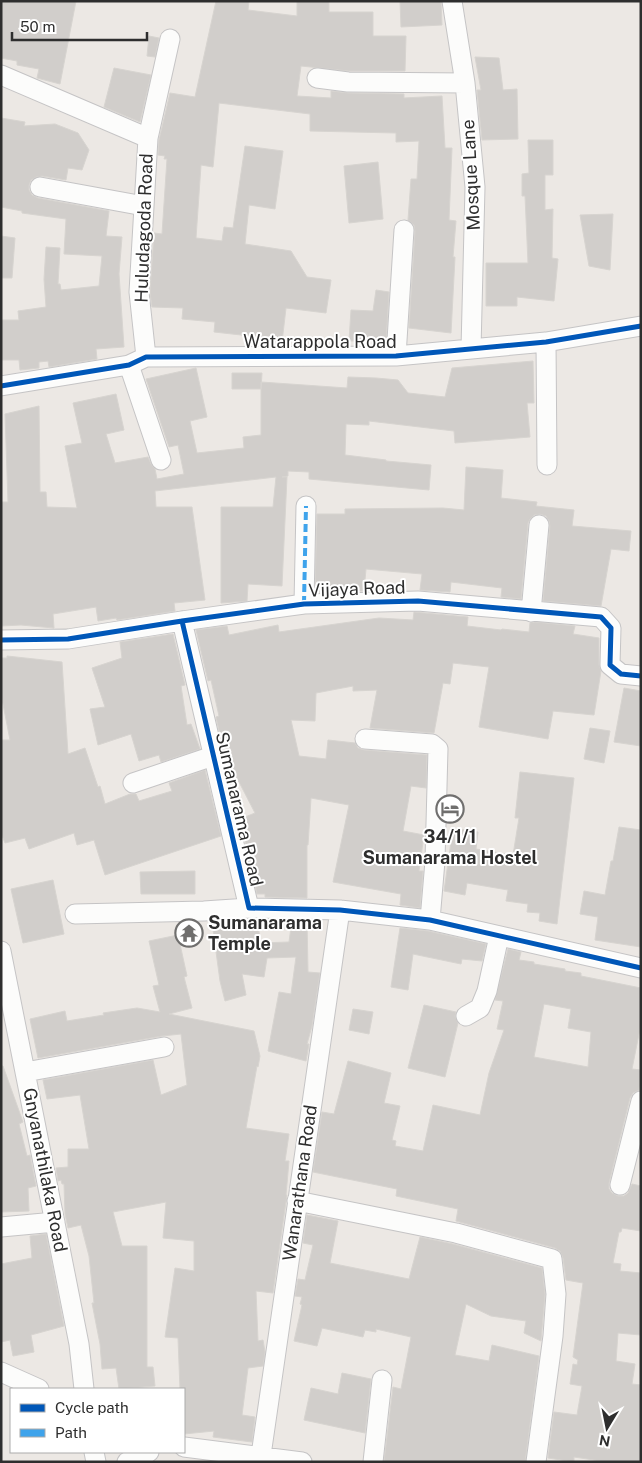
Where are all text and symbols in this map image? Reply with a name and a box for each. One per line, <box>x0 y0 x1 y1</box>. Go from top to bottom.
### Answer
scale bar <box>12 10 148 42</box>
text: 50 m <box>20 18 55 35</box>
street label: Mosque Lane <box>457 119 484 231</box>
street label: Huludagoda Road <box>130 153 157 303</box>
street label: Watarappola Road <box>243 331 397 352</box>
street label: Vijaya Road <box>308 576 406 601</box>
street label: Sumanarama Road <box>212 730 267 888</box>
hotel icon: 34/1/1 Sumanarama Hostel <box>435 794 465 824</box>
place label: 34/1/1 Sumanarama Hostel <box>363 826 538 868</box>
place label: Sumanarama Temple <box>208 912 322 954</box>
temple icon: Sumanarama Temple <box>174 918 204 948</box>
street label: Gnyanathilaka Road <box>19 1086 72 1254</box>
street label: Wanarathana Road <box>278 1103 321 1262</box>
legend <box>10 1388 185 1453</box>
text: Cycle path <box>55 1399 129 1416</box>
north arrow <box>582 1403 632 1453</box>
text: Path <box>55 1424 87 1441</box>
text: N <box>598 1432 612 1450</box>

